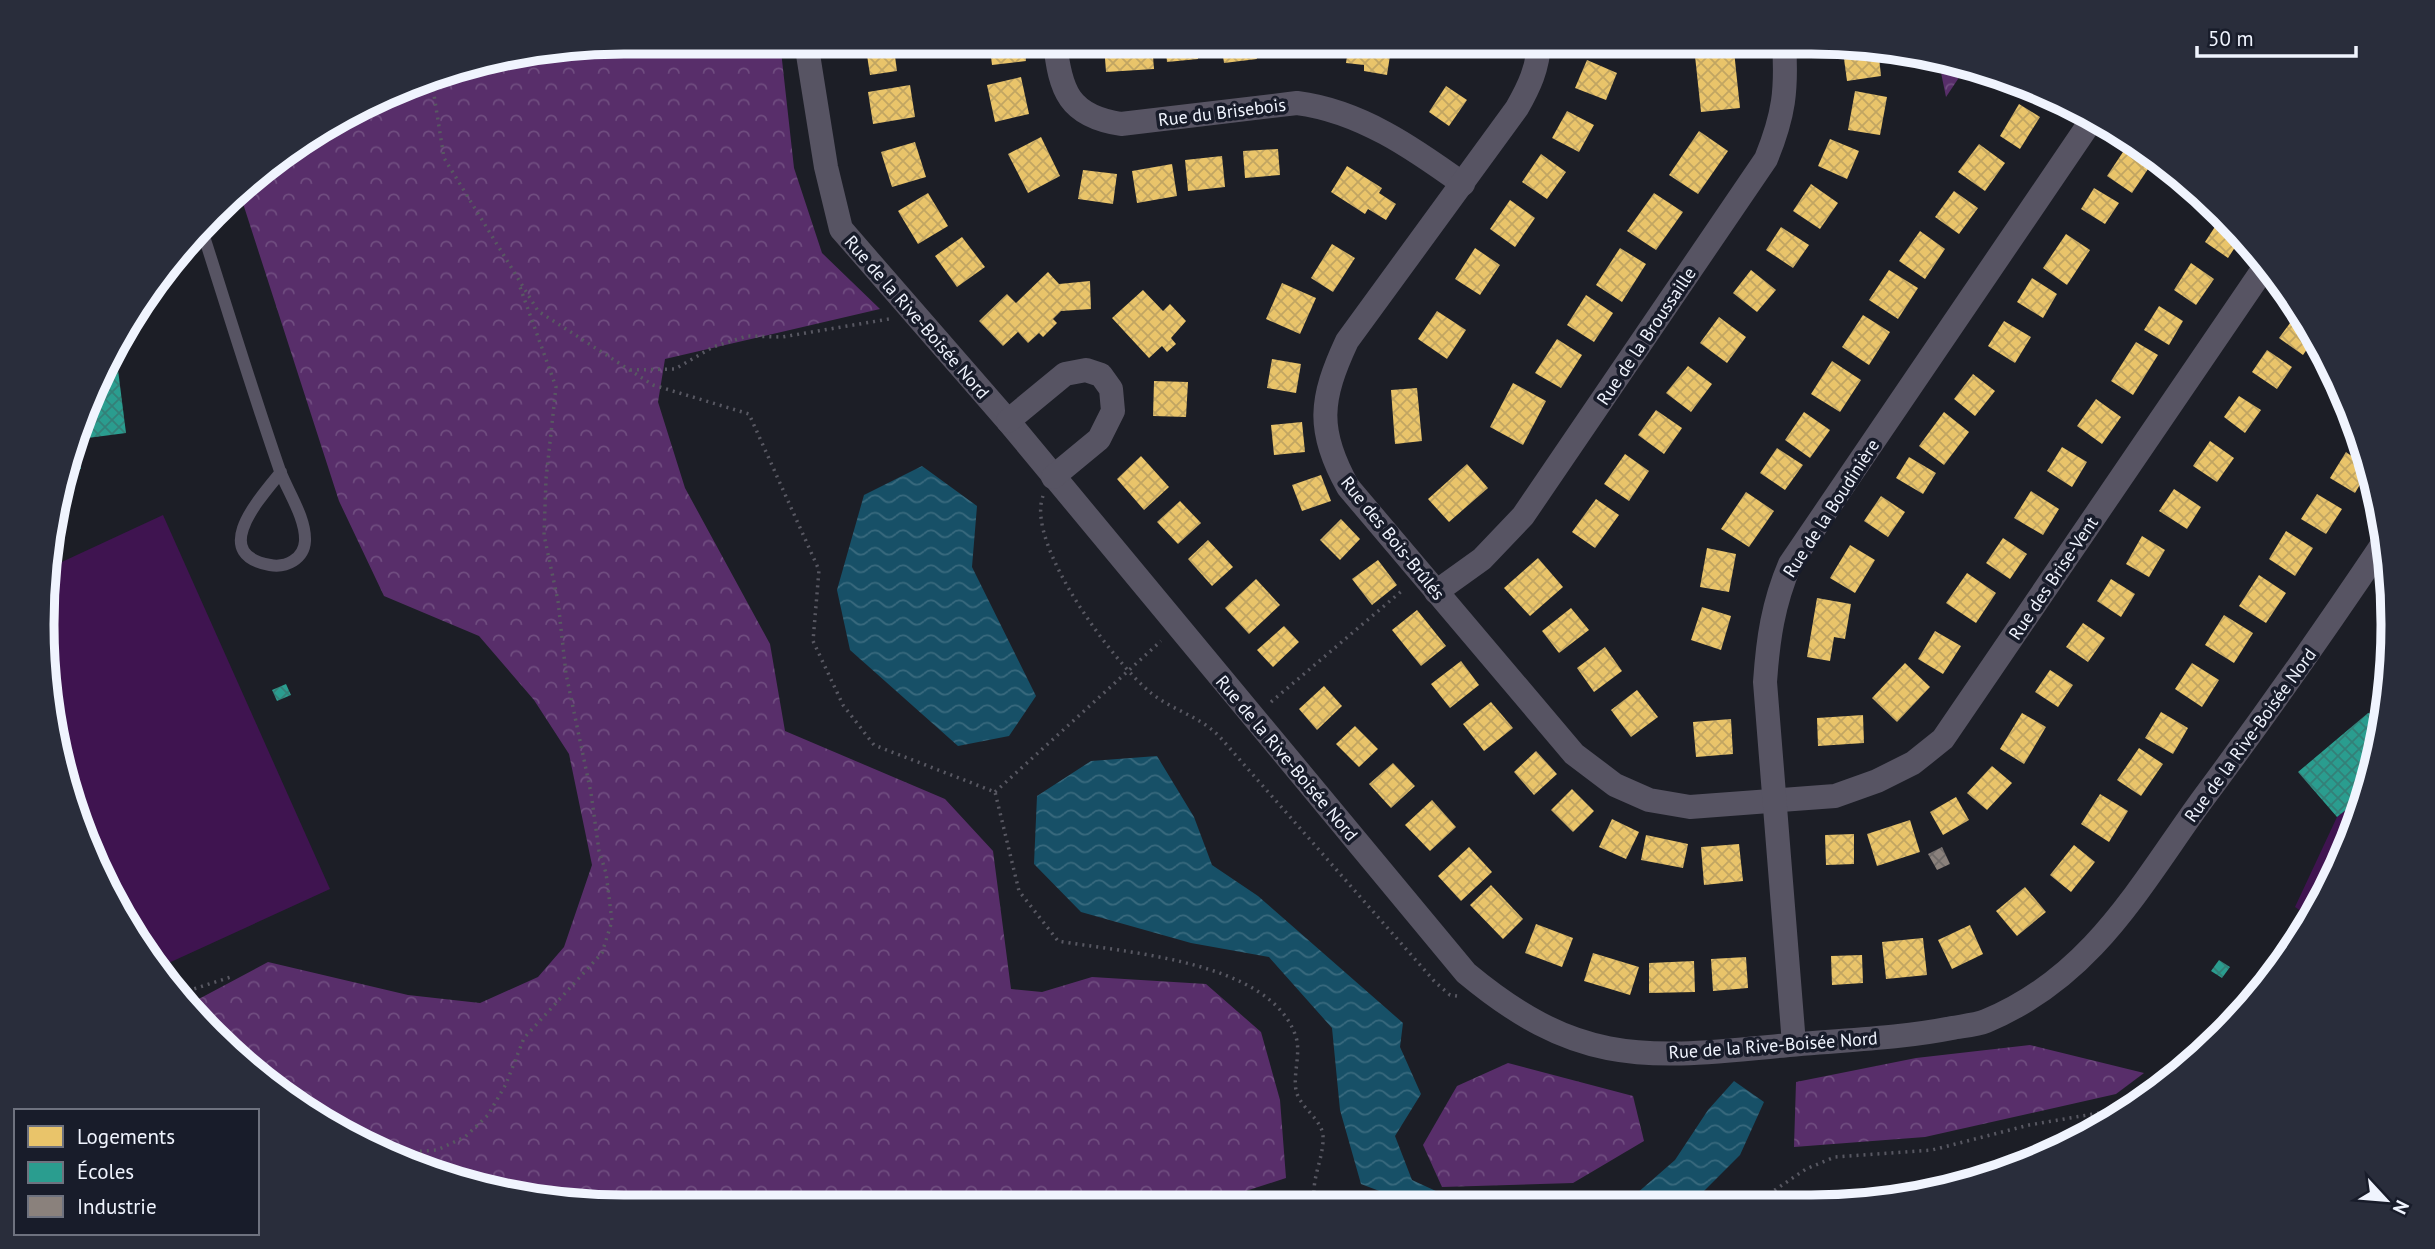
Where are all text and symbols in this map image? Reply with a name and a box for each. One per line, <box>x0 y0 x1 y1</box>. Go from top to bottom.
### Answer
scale bar <box>2197 14 2356 58</box>
text: 50 m <box>2208 25 2254 52</box>
street label: Rue du Brisebois <box>1157 93 1287 131</box>
street label: Rue de la Rive-Boisée Nord <box>840 230 994 404</box>
street label: Rue de la Broussaille <box>1591 263 1701 409</box>
street label: Rue de la Boudinière <box>1778 435 1884 581</box>
street label: Rue des Bois-Brûlés <box>1336 471 1450 605</box>
street label: Rue des Brise-Vent <box>2003 512 2103 644</box>
street label: Rue de la Rive-Boisée Nord <box>2179 644 2321 826</box>
street label: Rue de la Rive-Boisée Nord <box>1211 670 1363 846</box>
street label: Rue de la Rive-Boisée Nord <box>1668 1026 1878 1064</box>
legend <box>14 1109 259 1235</box>
text: Logements <box>77 1123 175 1150</box>
text: Écoles <box>77 1158 134 1185</box>
north arrow <box>2351 1165 2421 1235</box>
text: Industrie <box>77 1193 157 1220</box>
text: N <box>2388 1197 2415 1218</box>

